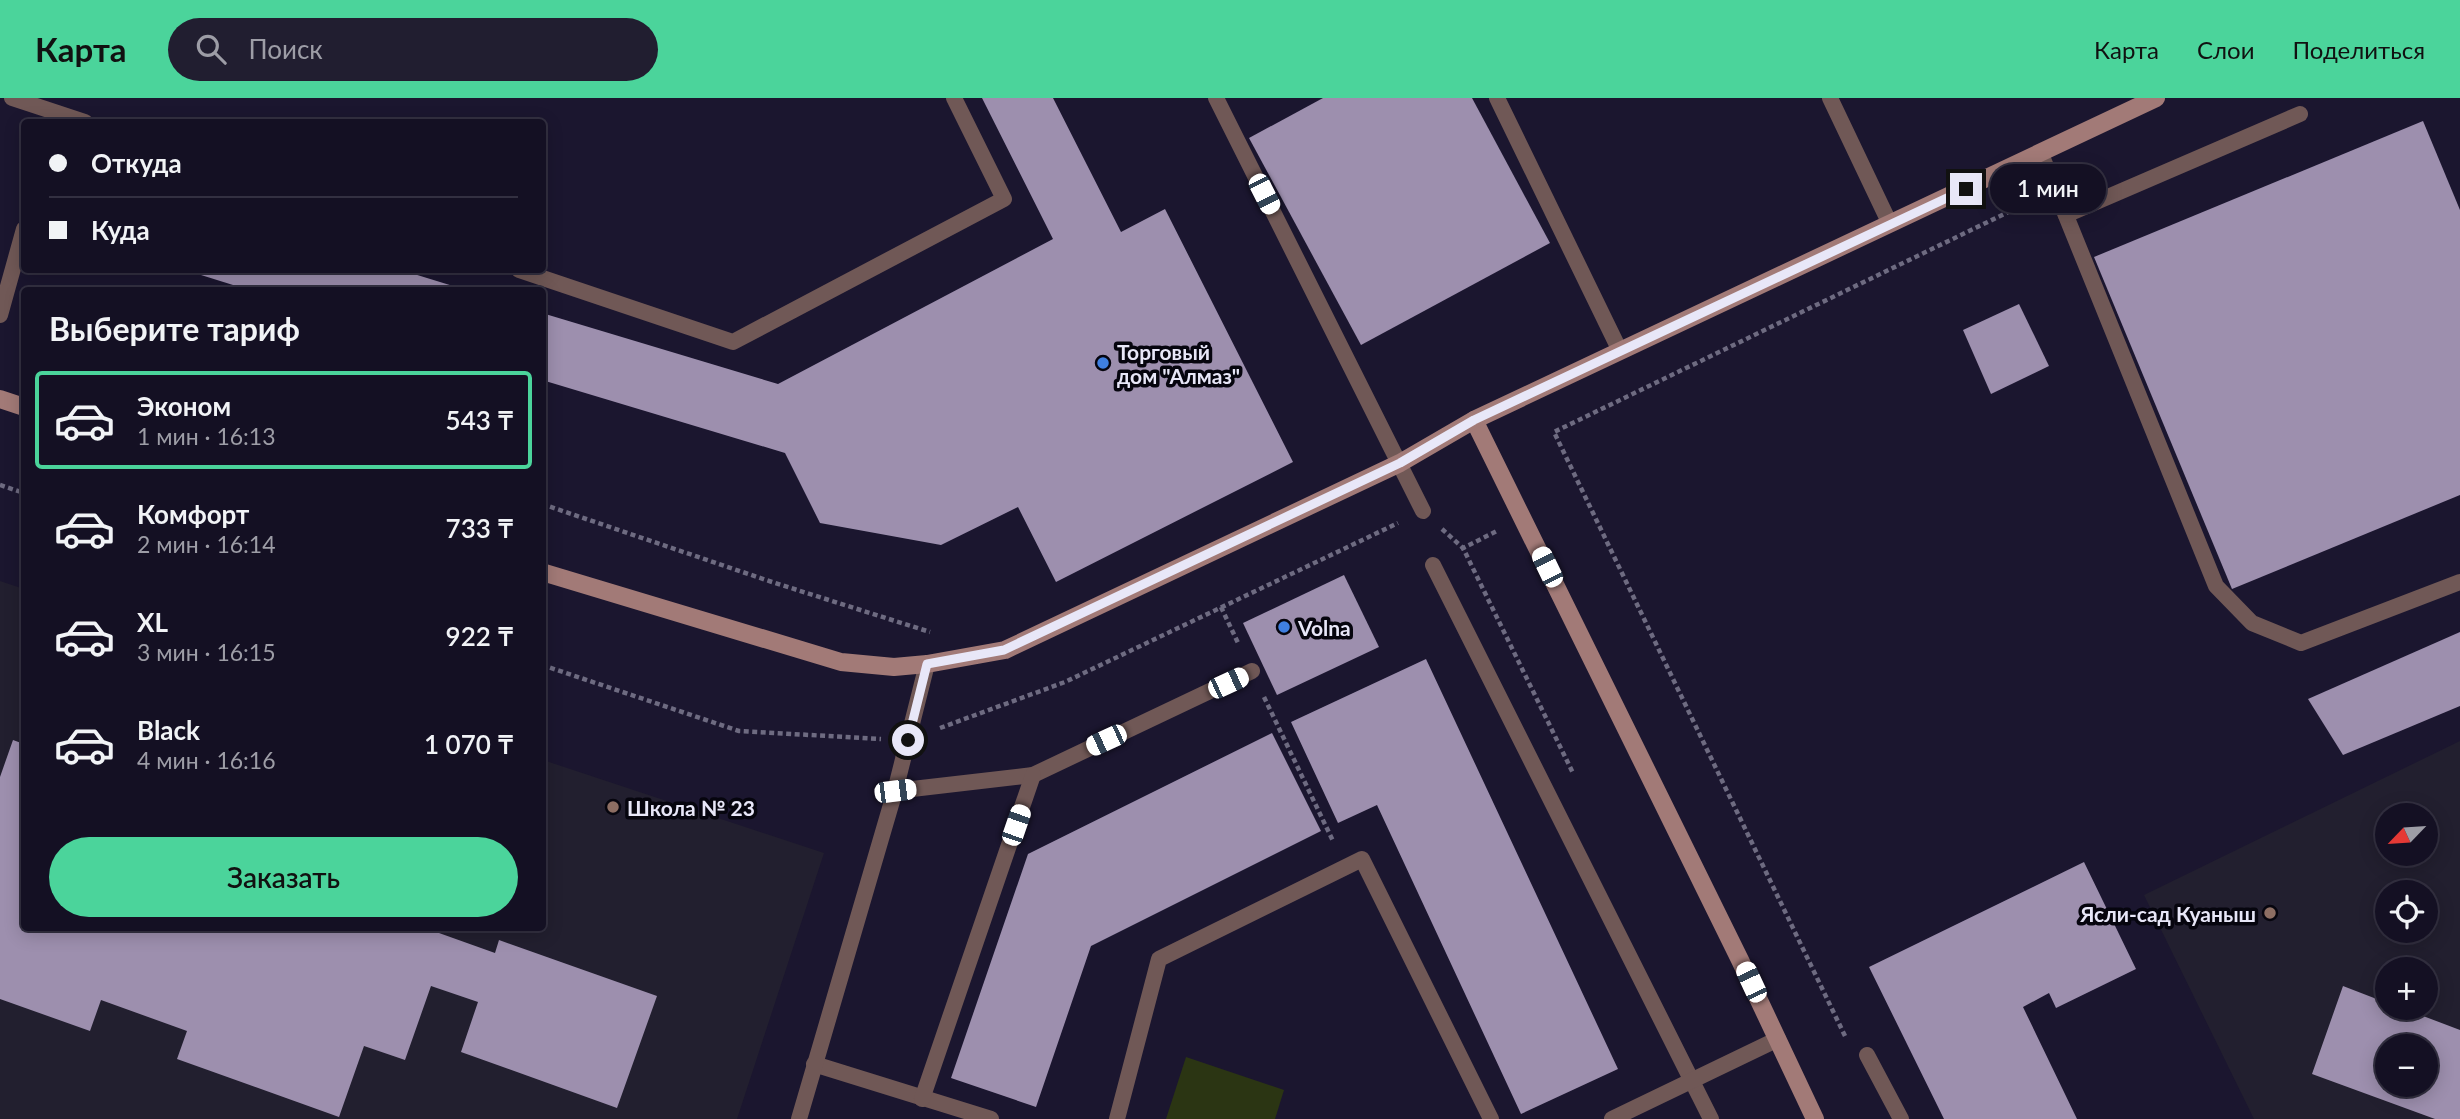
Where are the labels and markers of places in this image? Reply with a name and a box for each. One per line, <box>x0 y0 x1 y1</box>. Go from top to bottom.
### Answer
place label: Торговый дом "Алмаз" <box>1117 339 1240 388</box>
marker: Торговый дом "Алмаз" <box>1095 355 1111 371</box>
place label: Volna <box>1297 615 1351 640</box>
marker: Volna <box>1276 619 1292 635</box>
place label: Школа № 23 <box>627 795 755 820</box>
marker: Школа № 23 <box>605 799 621 815</box>
place label: Ясли-сад Куаныш <box>2079 901 2256 926</box>
marker: Ясли-сад Куаныш <box>2262 905 2278 921</box>

